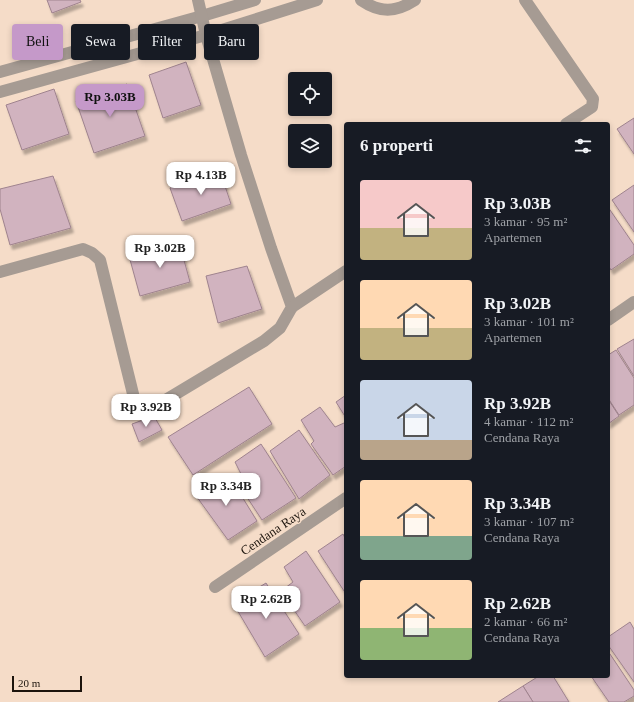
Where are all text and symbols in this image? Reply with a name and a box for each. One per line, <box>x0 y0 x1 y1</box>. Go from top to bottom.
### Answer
chip: Beli <box>12 24 63 60</box>
chip: Sewa <box>71 24 130 60</box>
chip: Filter <box>138 24 196 60</box>
chip: Baru <box>204 24 259 60</box>
map controls <box>288 72 332 168</box>
button: locate <box>288 72 332 116</box>
pin: Rp 3.03B <box>69 84 151 118</box>
text: Rp 3.03B <box>84 89 136 104</box>
button: layers <box>288 124 332 168</box>
icon: filters <box>572 135 594 157</box>
text: 6 properti <box>360 136 433 155</box>
pin: Rp 4.13B <box>160 162 242 196</box>
text: Rp 4.13B <box>175 167 227 182</box>
text: Rp 3.03B <box>484 194 551 213</box>
icon: home <box>392 196 440 244</box>
text: 3 kamar · 95 m² <box>484 214 567 229</box>
text: Apartemen <box>484 230 542 245</box>
pin: Rp 3.02B <box>119 235 201 269</box>
text: Rp 3.02B <box>134 240 186 255</box>
text: Rp 3.02B <box>484 294 551 313</box>
icon: home <box>392 296 440 344</box>
text: 3 kamar · 101 m² <box>484 314 574 329</box>
text: Apartemen <box>484 330 542 345</box>
pin: Rp 3.92B <box>105 394 187 428</box>
text: Rp 3.92B <box>484 394 551 413</box>
icon: home <box>392 396 440 444</box>
text: Rp 3.92B <box>120 399 172 414</box>
text: 4 kamar · 112 m² <box>484 414 573 429</box>
text: Cendana Raya <box>484 430 559 445</box>
pin: Rp 3.34B <box>185 473 267 507</box>
text: Rp 3.34B <box>200 478 252 493</box>
text: Rp 3.34B <box>484 494 551 513</box>
icon: home <box>392 496 440 544</box>
street label: Cendana Raya <box>238 504 309 558</box>
text: 3 kamar · 107 m² <box>484 514 574 529</box>
text: Cendana Raya <box>484 530 559 545</box>
pin: Rp 2.62B <box>225 586 307 620</box>
text: Rp 2.62B <box>240 591 292 606</box>
text: Rp 2.62B <box>484 594 551 613</box>
icon: home <box>392 596 440 644</box>
text: 2 kamar · 66 m² <box>484 614 567 629</box>
text: Cendana Raya <box>484 630 559 645</box>
scale bar <box>12 674 82 693</box>
text: 20 m <box>18 677 40 689</box>

